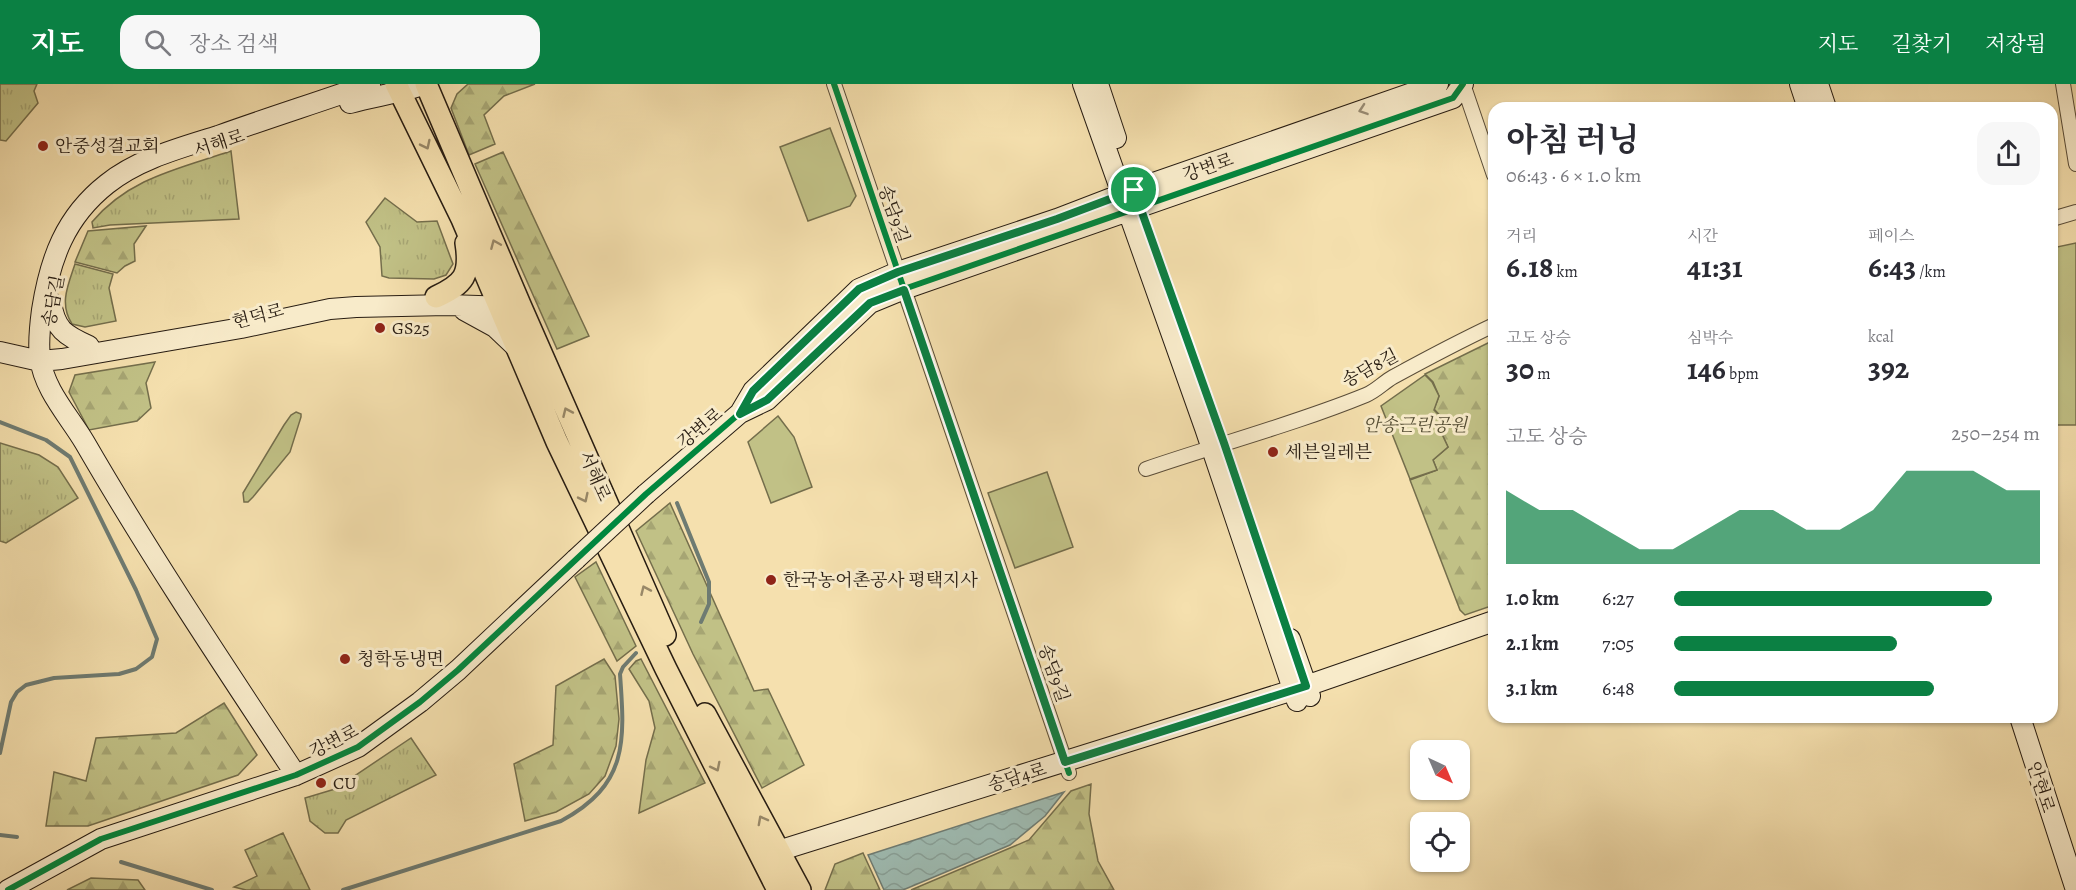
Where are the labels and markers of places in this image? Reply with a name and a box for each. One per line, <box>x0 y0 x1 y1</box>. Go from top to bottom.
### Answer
place label: 안중성결교회 <box>55 134 159 158</box>
marker: 안중성결교회 <box>36 139 50 153</box>
pin <box>1108 164 1159 215</box>
place label: GS25 <box>392 316 430 340</box>
marker: GS25 <box>373 321 387 335</box>
place label: 세븐일레븐 <box>1285 440 1373 464</box>
marker: 세븐일레븐 <box>1266 445 1280 459</box>
place label: 한국농어촌공사 평택지사 <box>783 568 978 592</box>
marker: 한국농어촌공사 평택지사 <box>764 573 778 587</box>
place label: 청학동냉면 <box>357 647 444 671</box>
marker: 청학동냉면 <box>338 652 352 666</box>
place label: CU <box>333 771 357 795</box>
marker: CU <box>314 776 328 790</box>

